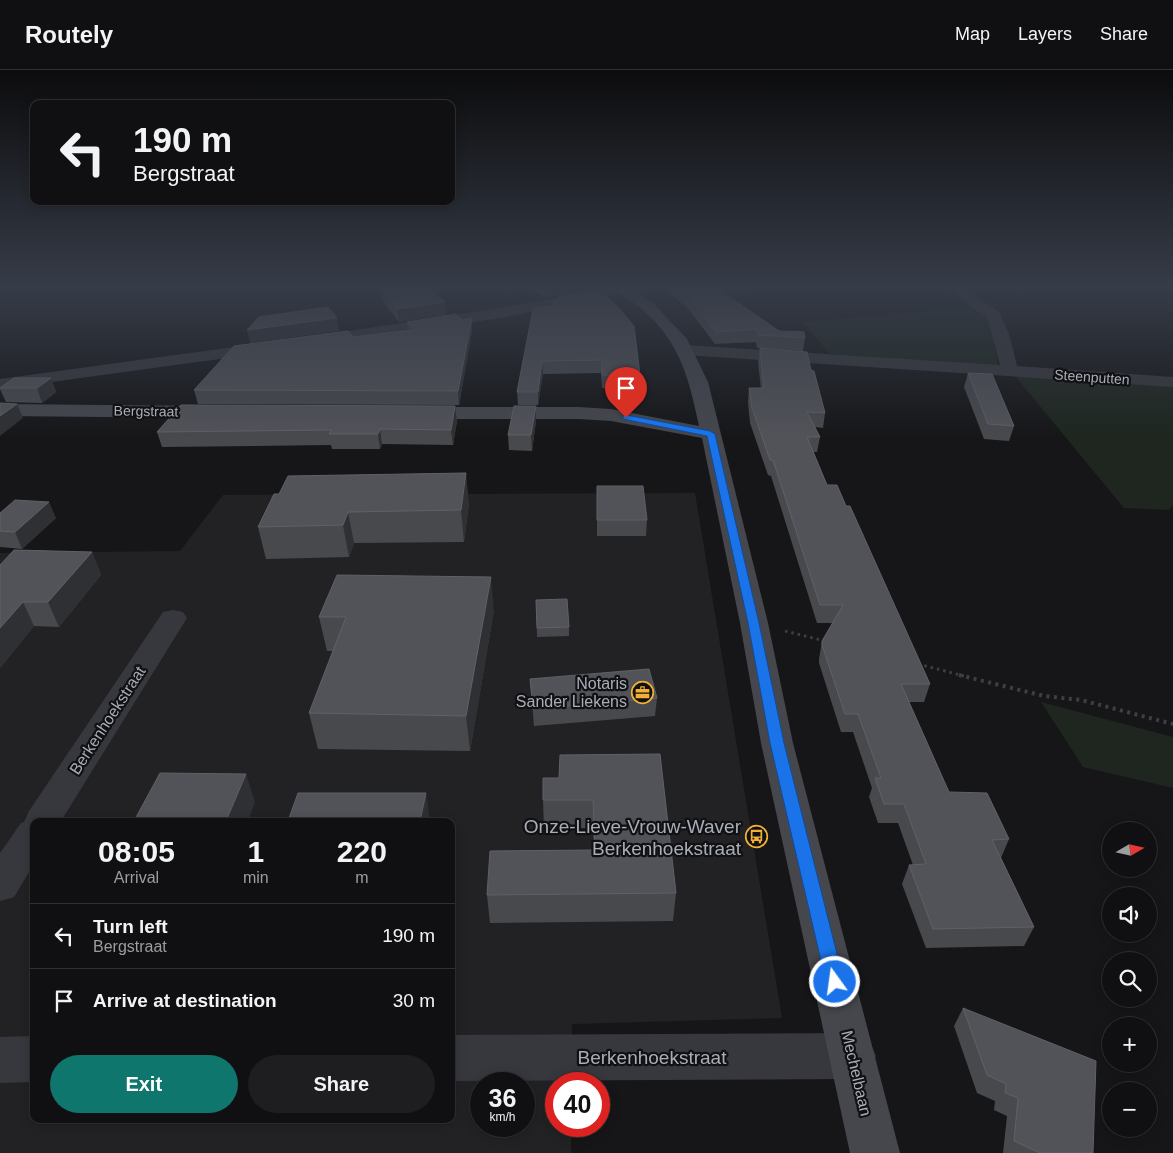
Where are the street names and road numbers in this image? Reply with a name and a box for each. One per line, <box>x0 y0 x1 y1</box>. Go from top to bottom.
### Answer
street label: Steenputten <box>1054 366 1130 388</box>
street label: Bergstraat <box>114 402 179 420</box>
street label: Berkenhoekstraat <box>66 663 149 777</box>
street label: Mechelbaan <box>838 1029 875 1117</box>
street label: Berkenhoekstraat <box>578 1047 727 1068</box>

